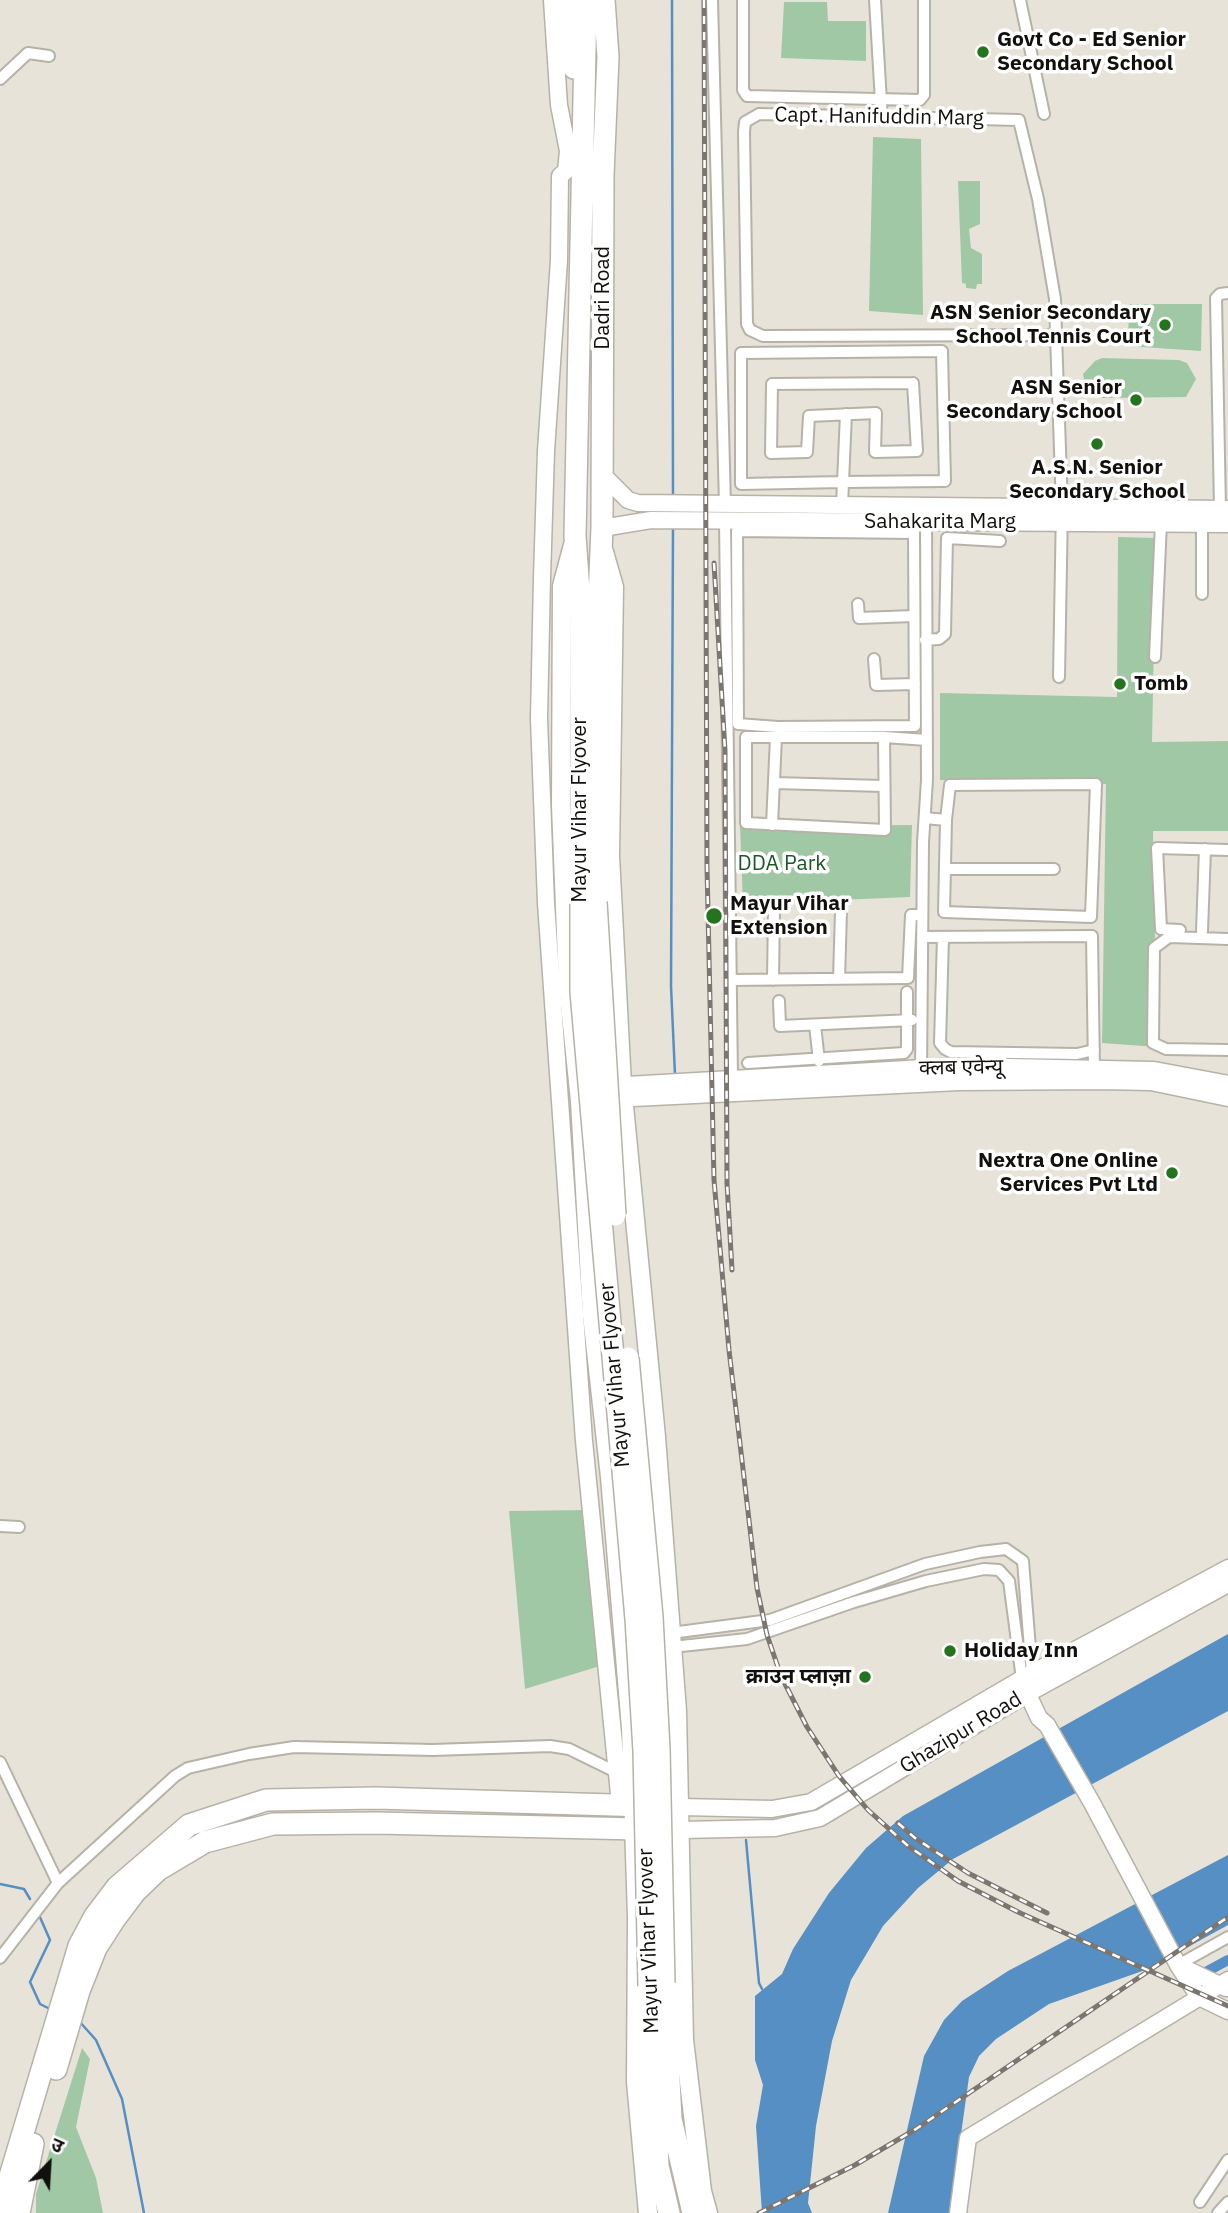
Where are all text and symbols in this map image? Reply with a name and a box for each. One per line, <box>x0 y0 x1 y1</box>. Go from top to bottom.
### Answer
place label: Govt Co - Ed Senior Secondary School <box>997 27 1186 77</box>
marker: Govt Co - Ed Senior Secondary School <box>975 44 991 60</box>
street label: Capt. Hanifuddin Marg <box>774 103 984 131</box>
street label: Dadri Road <box>590 246 616 350</box>
place label: ASN Senior Secondary School Tennis Court <box>930 300 1151 350</box>
marker: ASN Senior Secondary School Tennis Court <box>1157 317 1173 333</box>
place label: ASN Senior Secondary School <box>946 375 1122 425</box>
marker: ASN Senior Secondary School <box>1128 392 1144 408</box>
marker: A.S.N. Senior Secondary School <box>1089 436 1105 452</box>
place label: A.S.N. Senior Secondary School <box>1009 455 1185 505</box>
street label: Sahakarita Marg <box>864 509 1016 535</box>
place label: Tomb <box>1134 671 1188 697</box>
marker: Tomb <box>1112 676 1128 692</box>
street label: Mayur Vihar Flyover <box>567 717 593 903</box>
park label: DDA Park <box>738 851 826 877</box>
place label: Mayur Vihar Extension <box>730 891 849 941</box>
marker: Mayur Vihar Extension <box>704 906 724 926</box>
street label: क्लब एवेन्यू <box>919 1055 1003 1081</box>
place label: Nextra One Online Services Pvt Ltd <box>978 1148 1158 1198</box>
marker: Nextra One Online Services Pvt Ltd <box>1164 1165 1180 1181</box>
street label: Mayur Vihar Flyover <box>594 1281 636 1469</box>
place label: Holiday Inn <box>964 1638 1078 1664</box>
marker: Holiday Inn <box>942 1643 958 1659</box>
place label: क्राउन प्लाज़ा <box>746 1664 851 1690</box>
marker: क्राउन प्लाज़ा <box>857 1669 873 1685</box>
street label: Ghazipur Road <box>895 1687 1027 1779</box>
street label: Mayur Vihar Flyover <box>633 1848 665 2034</box>
north arrow <box>14 2129 84 2199</box>
text: उ <box>48 2132 68 2158</box>

